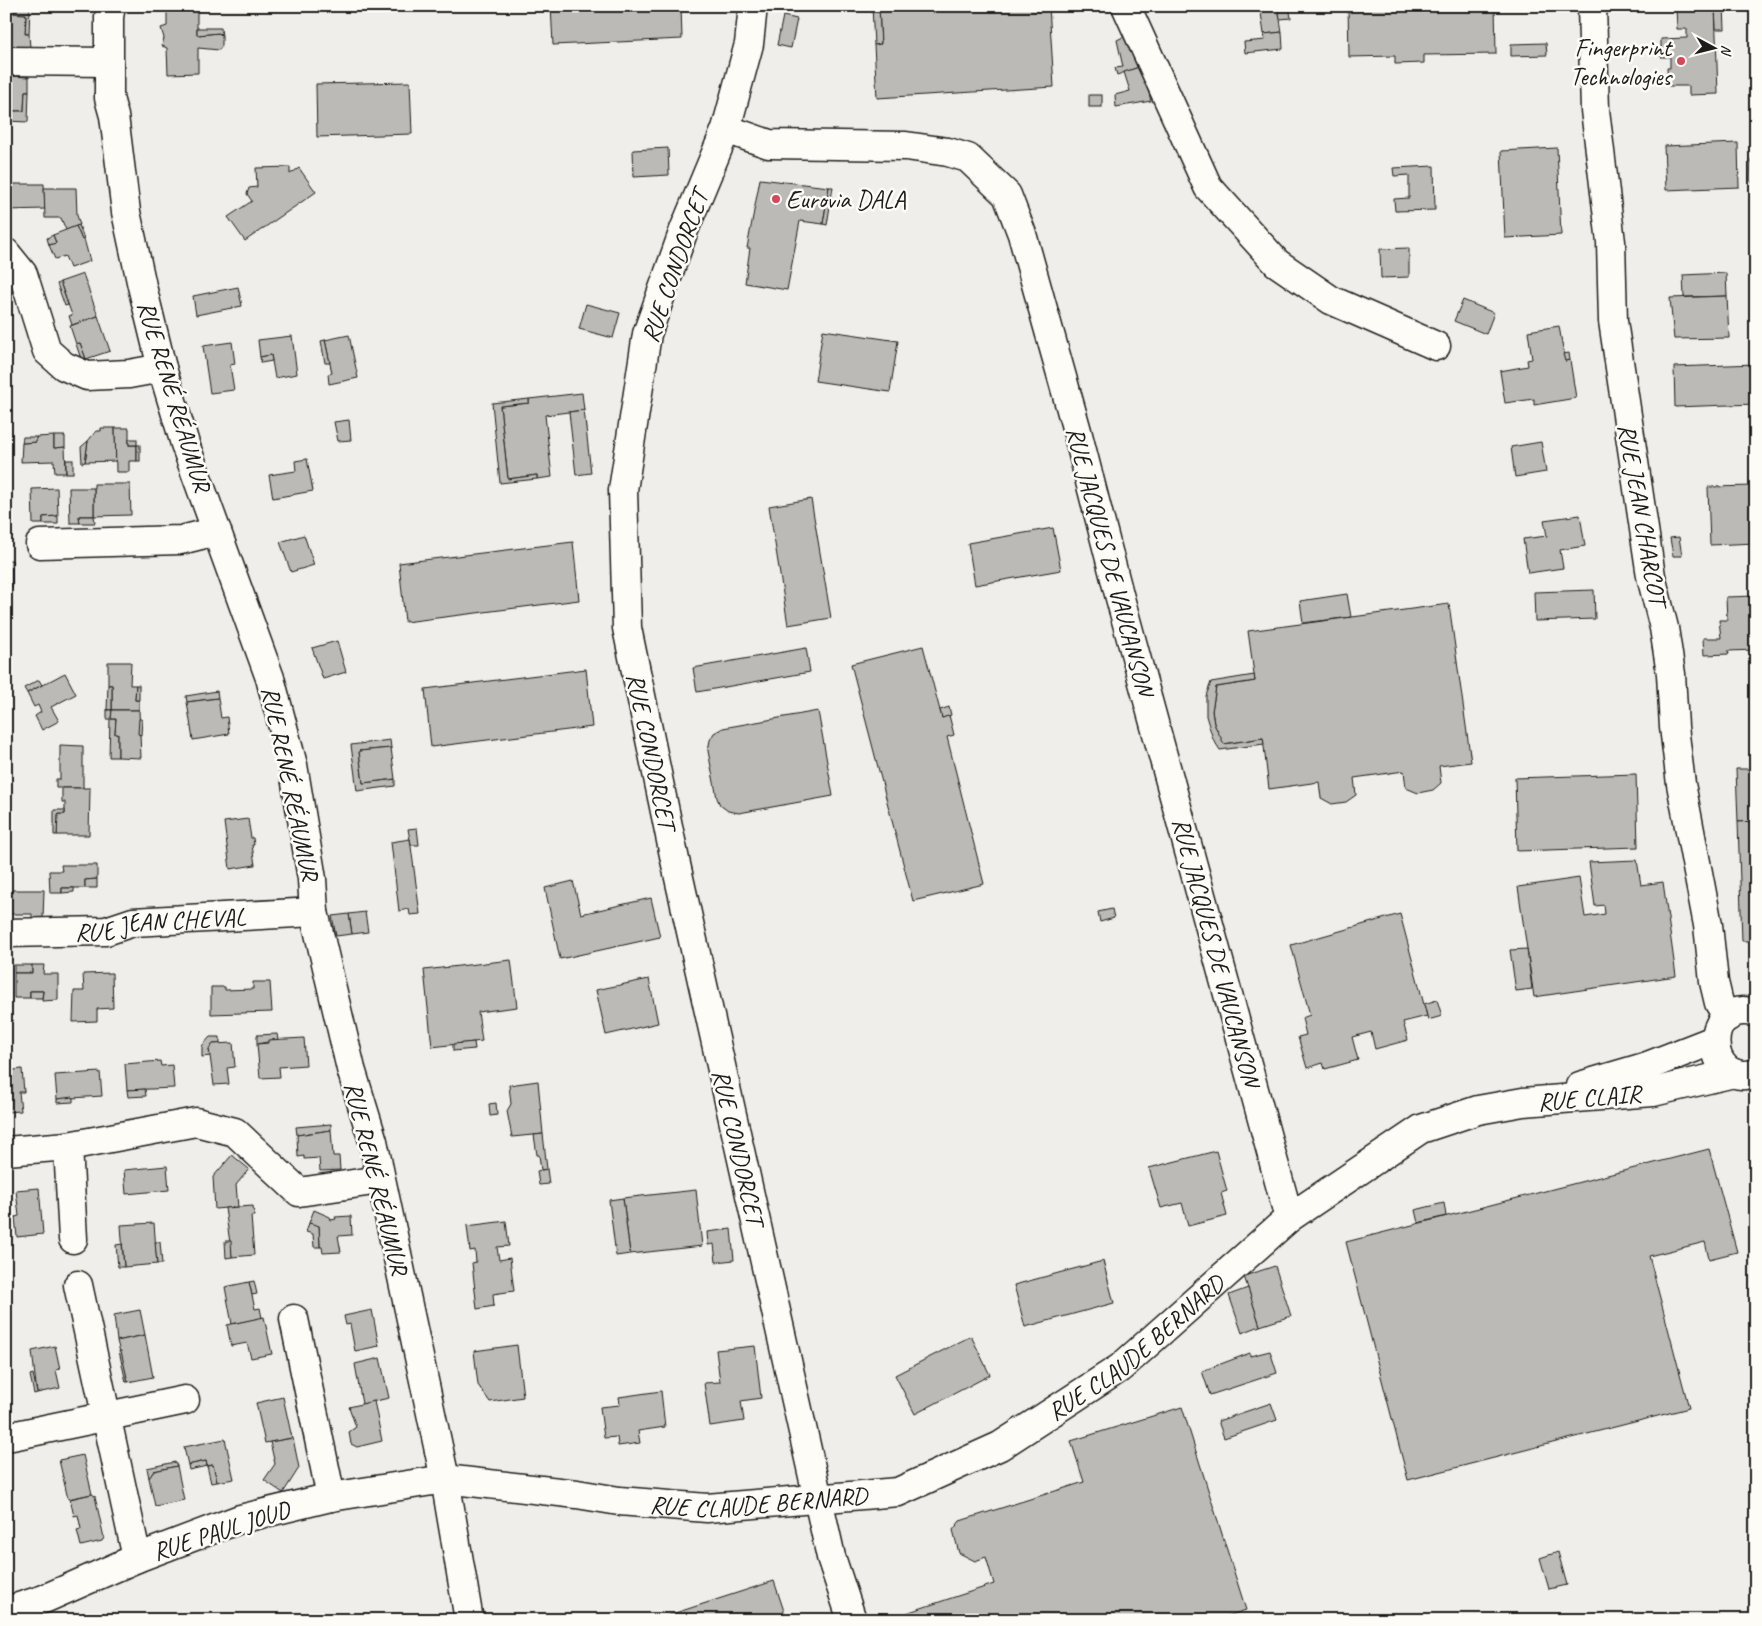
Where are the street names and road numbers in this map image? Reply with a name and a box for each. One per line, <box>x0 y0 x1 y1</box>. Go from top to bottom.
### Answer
street label: RUE CONDORCET <box>634 181 718 347</box>
street label: RUE RENÉ RÉAUMUR <box>130 297 219 498</box>
street label: RUE JEAN CHARCOT <box>1610 421 1675 614</box>
street label: RUE JACQUES DE VAUCANSON <box>1059 423 1162 703</box>
street label: RUE CONDORCET <box>619 670 684 838</box>
street label: RUE RENÉ RÉAUMUR <box>254 683 327 885</box>
street label: RUE JACQUES DE VAUCANSON <box>1165 814 1268 1094</box>
street label: RUE JEAN CHEVAL <box>75 901 248 949</box>
street label: RUE CONDORCET <box>705 1066 773 1234</box>
street label: RUE CLAIR <box>1536 1077 1644 1118</box>
street label: RUE RENÉ RÉAUMUR <box>337 1079 416 1280</box>
street label: RUE CLAUDE BERNARD <box>1042 1266 1233 1428</box>
street label: RUE CLAUDE BERNARD <box>649 1479 871 1525</box>
street label: RUE PAUL JOUD <box>149 1493 295 1568</box>

